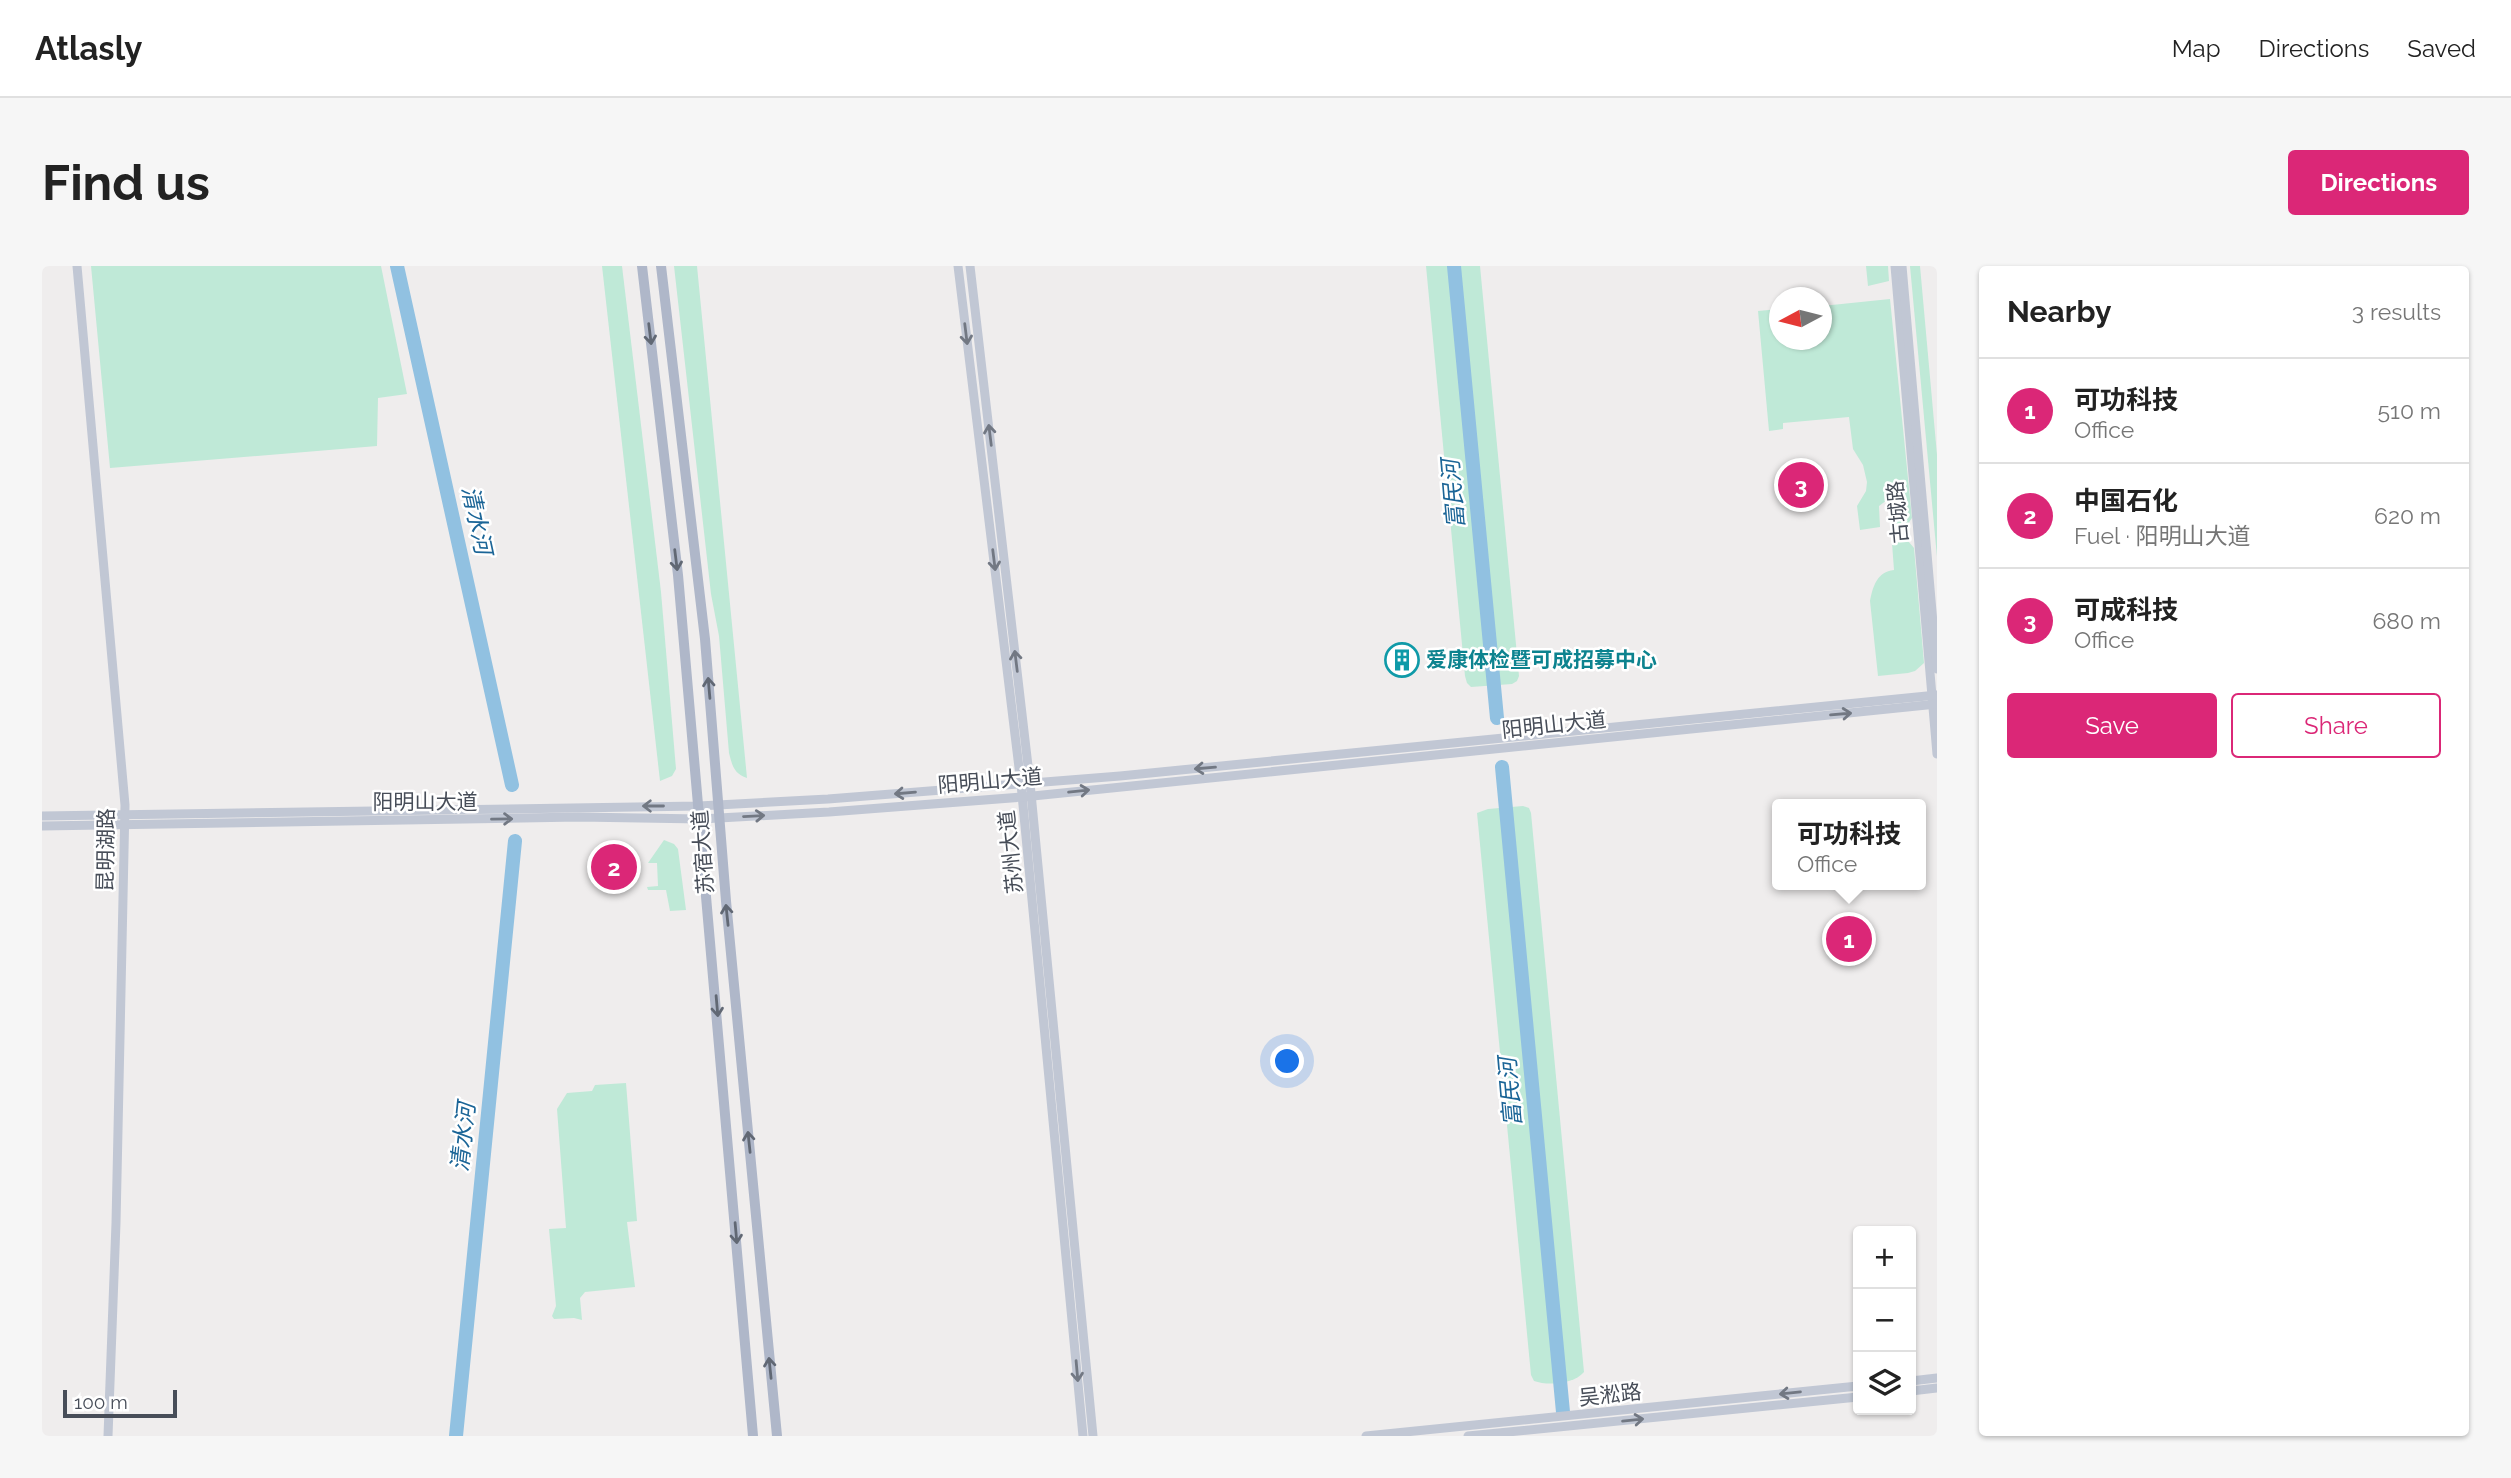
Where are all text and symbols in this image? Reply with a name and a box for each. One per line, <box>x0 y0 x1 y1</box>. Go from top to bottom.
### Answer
text: Atlasly <box>35 29 142 68</box>
text: Map <box>2172 34 2221 63</box>
text: Directions <box>2259 34 2369 63</box>
text: Saved <box>2407 34 2476 63</box>
button: Directions <box>2288 150 2469 215</box>
text: Find us <box>42 154 210 211</box>
north arrow <box>1769 287 1832 350</box>
text: Nearby <box>2007 294 2111 329</box>
text: 3 results <box>2352 298 2441 325</box>
one-way arrow <box>643 322 656 345</box>
one-way arrow <box>960 322 973 345</box>
text: 可功科技 <box>2074 385 2178 415</box>
text: 1 <box>2024 397 2036 424</box>
text: 510 m <box>2378 397 2441 424</box>
text: Office <box>2074 416 2134 443</box>
one-way arrow <box>983 424 996 447</box>
water label: 富民河 <box>1436 455 1469 530</box>
pin: 3 <box>1778 459 1824 511</box>
street label: 古城路 <box>1882 480 1913 545</box>
water label: 清水河 <box>457 483 499 560</box>
text: 中国石化 <box>2074 486 2178 516</box>
text: 2 <box>2024 502 2036 529</box>
text: 620 m <box>2374 502 2441 529</box>
text: Fuel · 阳明山大道 <box>2074 522 2251 549</box>
one-way arrow <box>670 548 683 571</box>
one-way arrow <box>987 548 1000 570</box>
text: 可成科技 <box>2074 595 2178 625</box>
text: 3 <box>2024 607 2036 634</box>
text: 680 m <box>2372 607 2441 634</box>
text: Office <box>2074 626 2134 653</box>
building icon: 爱康体检暨可成招募中心 <box>1383 641 1421 679</box>
place label: 爱康体检暨可成招募中心 <box>1426 647 1657 672</box>
one-way arrow <box>1010 650 1023 673</box>
one-way arrow <box>702 678 715 700</box>
button: Save <box>2007 693 2217 758</box>
button: Share <box>2231 693 2441 758</box>
street label: 阳明山大道 <box>1500 707 1607 742</box>
one-way arrow <box>1829 707 1852 720</box>
one-way arrow <box>1194 762 1217 775</box>
street label: 阳明山大道 <box>937 763 1043 798</box>
one-way arrow <box>1067 784 1089 797</box>
one-way arrow <box>894 787 917 800</box>
street label: 阳明山大道 <box>373 789 478 814</box>
one-way arrow <box>642 799 665 813</box>
popup <box>1772 799 1926 890</box>
street label: 昆明湖路 <box>92 808 119 892</box>
street label: 苏宿大道 <box>687 809 718 895</box>
one-way arrow <box>742 809 765 822</box>
street label: 苏州大道 <box>994 809 1027 895</box>
one-way arrow <box>490 812 513 826</box>
text: 可功科技 <box>1797 819 1901 849</box>
pin: 2 <box>591 841 637 893</box>
text: Office <box>1797 850 1857 877</box>
one-way arrow <box>720 904 733 927</box>
pin: 1 <box>1826 913 1872 965</box>
one-way arrow <box>711 994 724 1017</box>
your location <box>1270 1044 1304 1078</box>
water label: 富民河 <box>1493 1053 1526 1128</box>
water label: 清水河 <box>445 1097 480 1173</box>
one-way arrow <box>742 1131 755 1153</box>
one-way arrow <box>730 1221 743 1243</box>
map controls <box>1853 1226 1916 1415</box>
button: + <box>1853 1226 1916 1289</box>
button: − <box>1853 1289 1916 1352</box>
button: layers <box>1853 1352 1916 1415</box>
one-way arrow <box>763 1357 776 1380</box>
one-way arrow <box>1071 1359 1084 1382</box>
street label: 吴淞路 <box>1577 1379 1643 1410</box>
scale bar <box>63 1387 177 1419</box>
one-way arrow <box>1780 1387 1802 1400</box>
text: 100 m <box>74 1391 128 1413</box>
one-way arrow <box>1621 1413 1644 1426</box>

